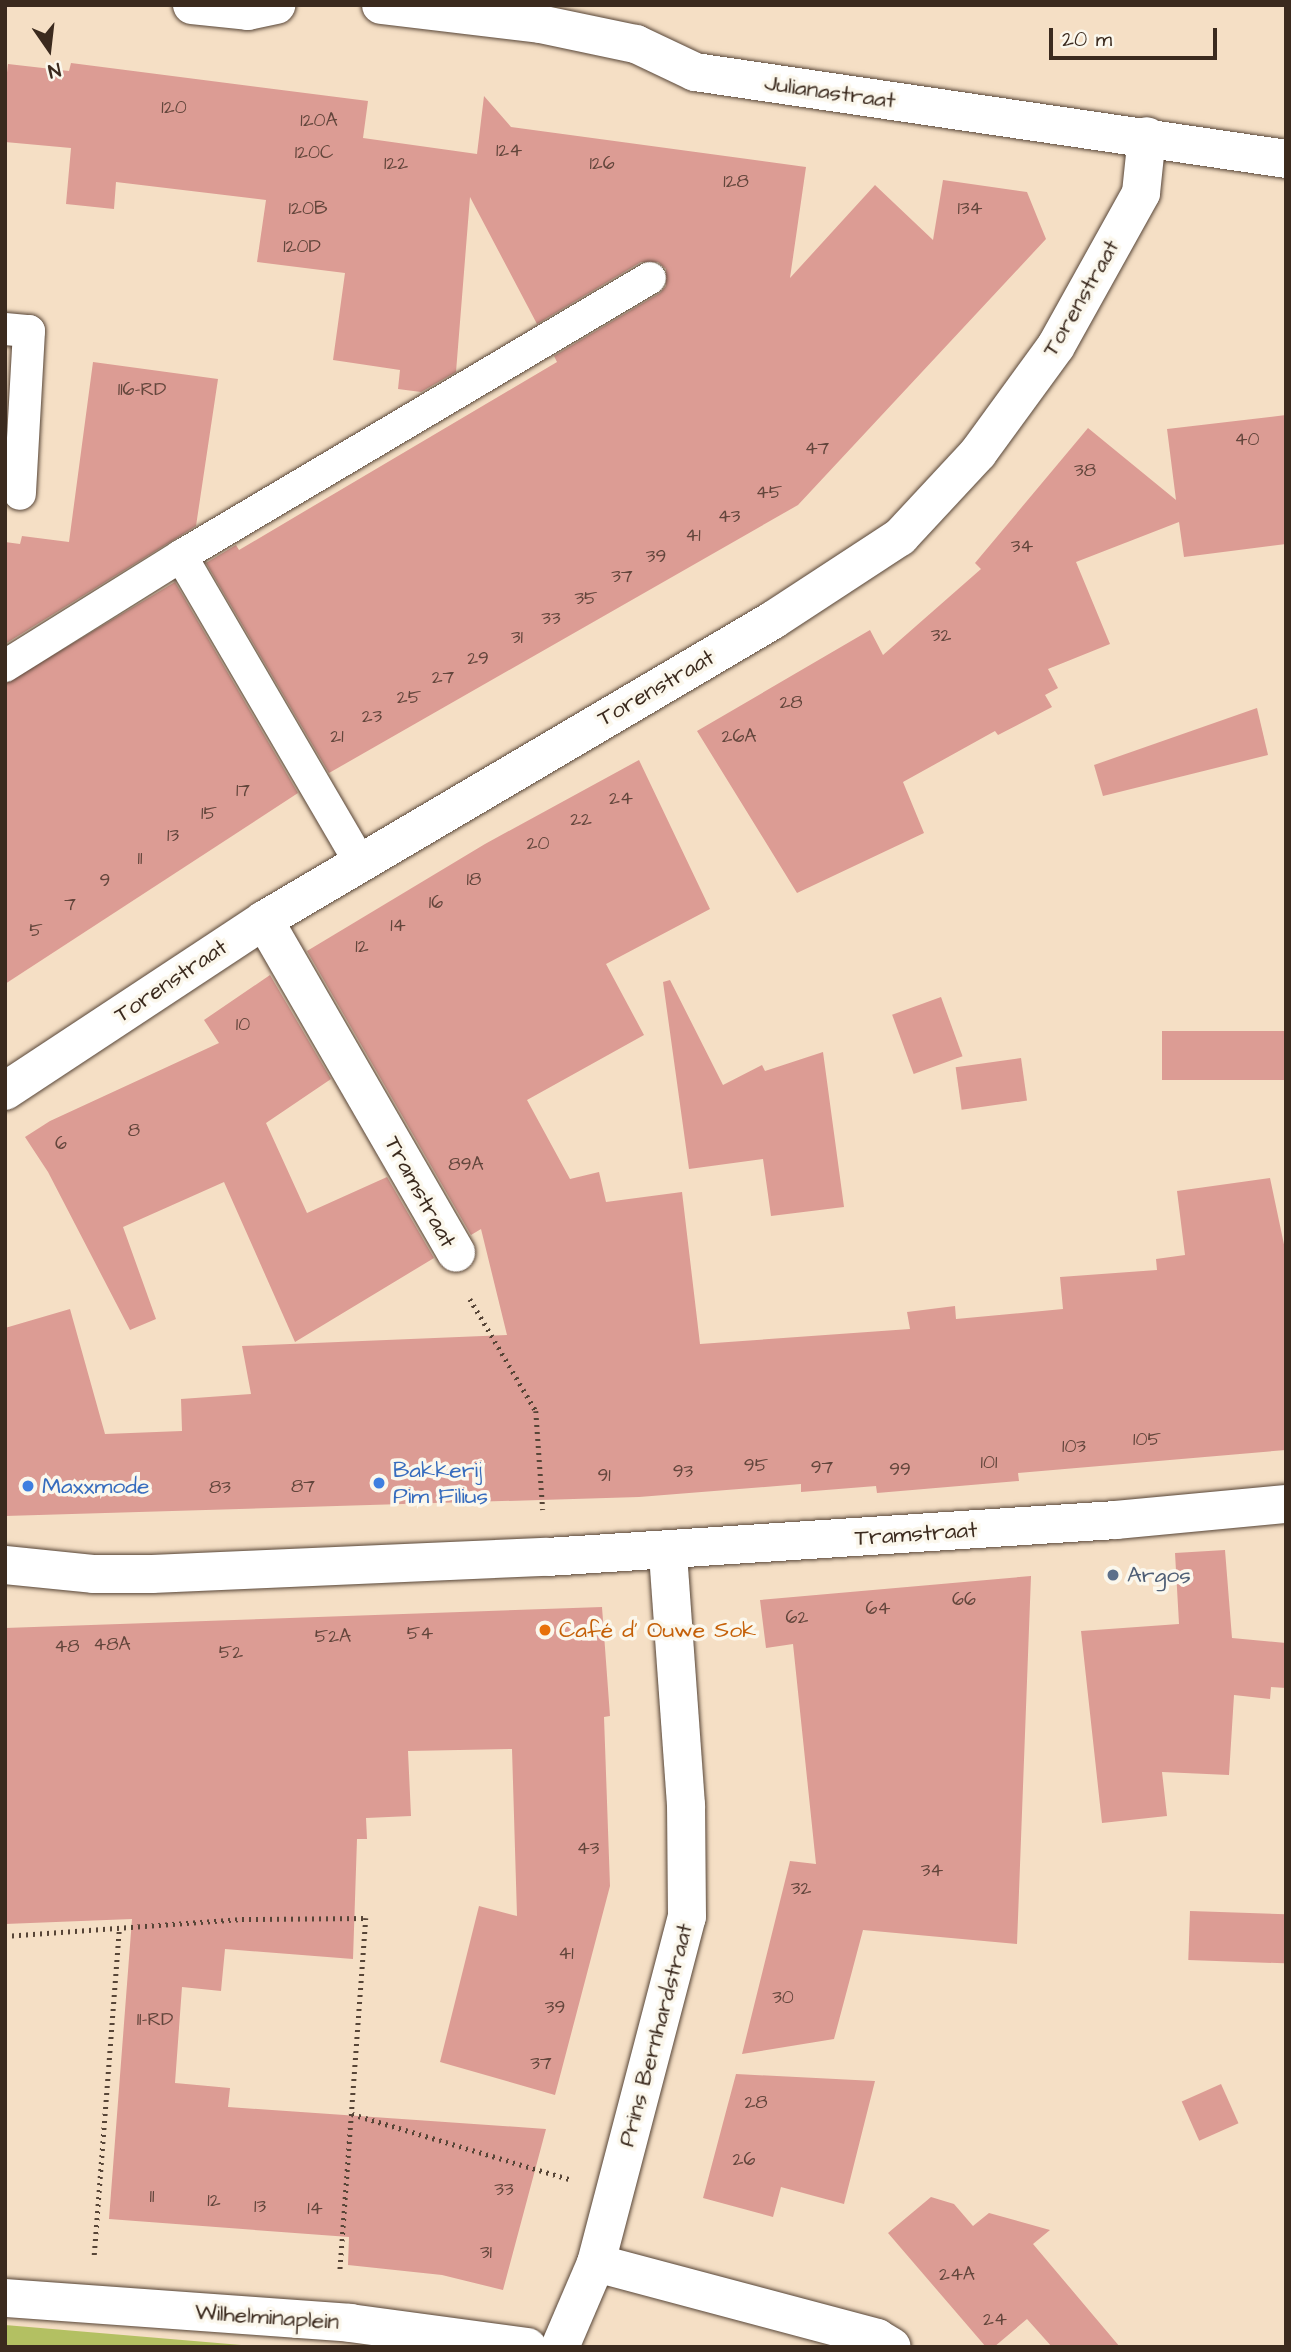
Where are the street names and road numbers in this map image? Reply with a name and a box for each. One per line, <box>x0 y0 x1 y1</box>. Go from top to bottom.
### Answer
street label: Julianastraat <box>763 69 897 115</box>
street label: Torenstraat <box>1037 235 1125 361</box>
street label: Torenstraat <box>593 644 719 732</box>
street label: Torenstraat <box>109 933 233 1029</box>
street label: Tramstraat <box>378 1132 462 1252</box>
street label: Tramstraat <box>854 1516 978 1552</box>
street label: Prins Bernhardstraat <box>613 1920 699 2150</box>
street label: Wilhelminaplein <box>194 2298 340 2336</box>

